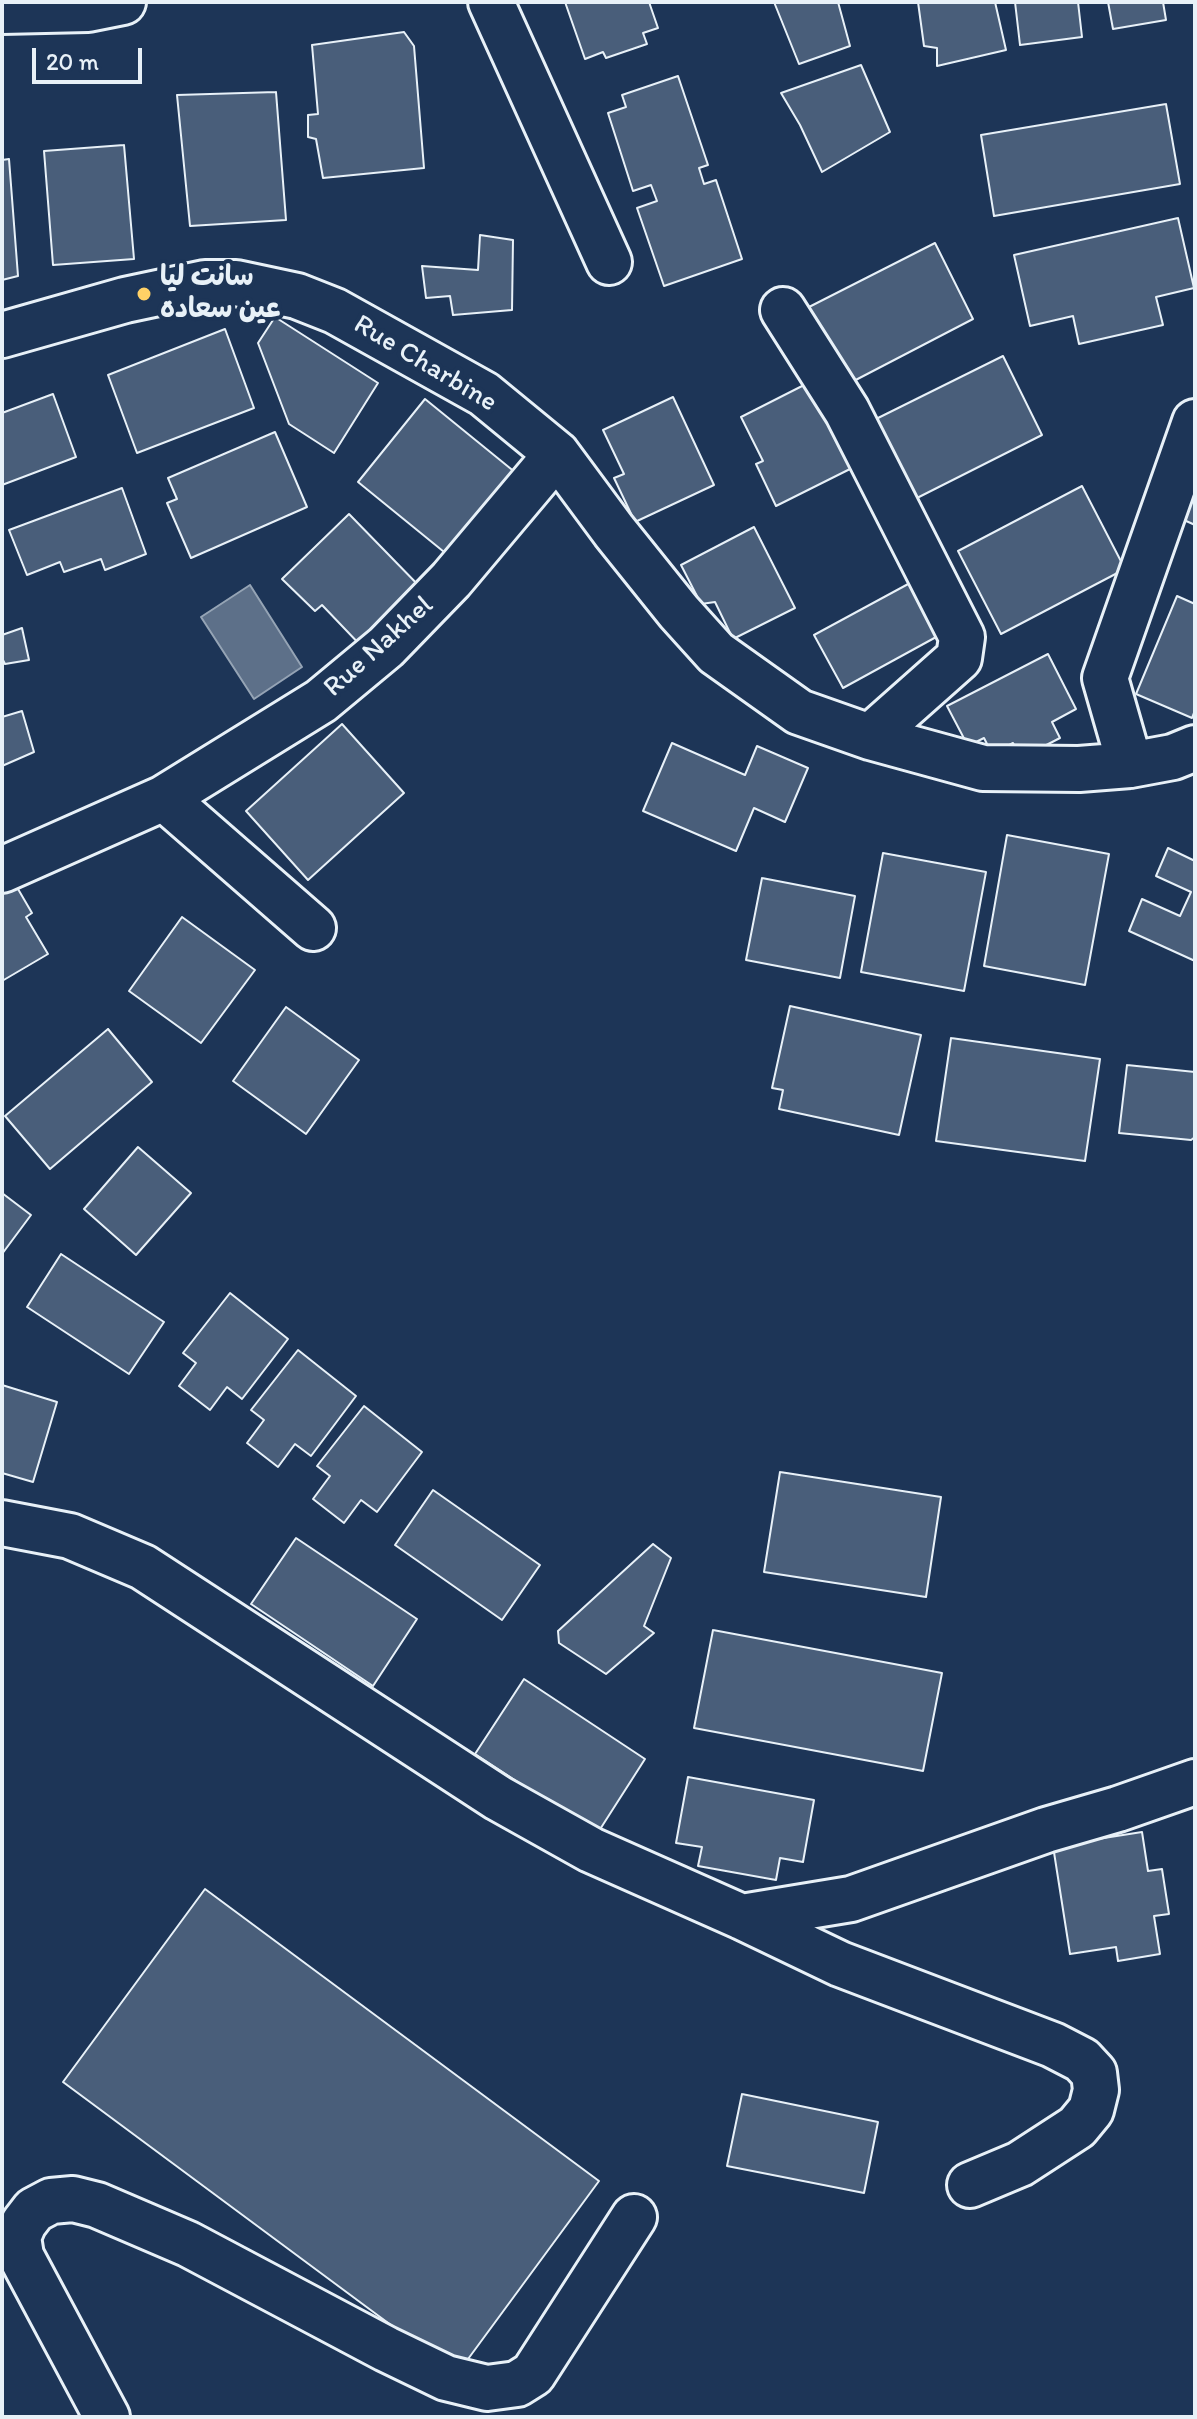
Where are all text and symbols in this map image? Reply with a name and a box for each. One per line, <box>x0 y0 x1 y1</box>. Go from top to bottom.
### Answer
scale bar <box>36 32 146 82</box>
text: 20 m <box>46 47 99 76</box>
place label: سانت ليا عين سعاده <box>160 261 280 327</box>
marker: سانت ليا عين سعاده <box>135 285 153 303</box>
street label: Rue Charbine <box>347 308 503 420</box>
street label: Rue Nakhel <box>317 589 441 705</box>

